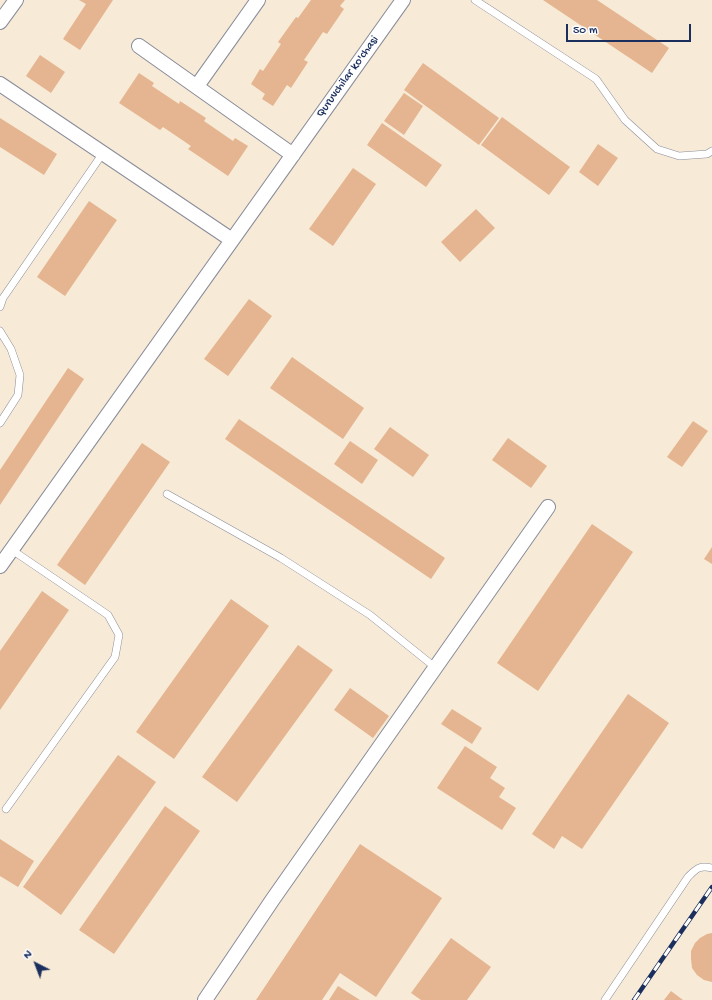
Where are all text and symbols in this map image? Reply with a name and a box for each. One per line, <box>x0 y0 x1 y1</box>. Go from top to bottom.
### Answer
scale bar <box>568 16 693 42</box>
text: 50 m <box>573 24 598 38</box>
street label: Quruvchilar ko'chasi <box>314 33 382 121</box>
north arrow <box>16 944 56 984</box>
text: N <box>21 948 35 962</box>

